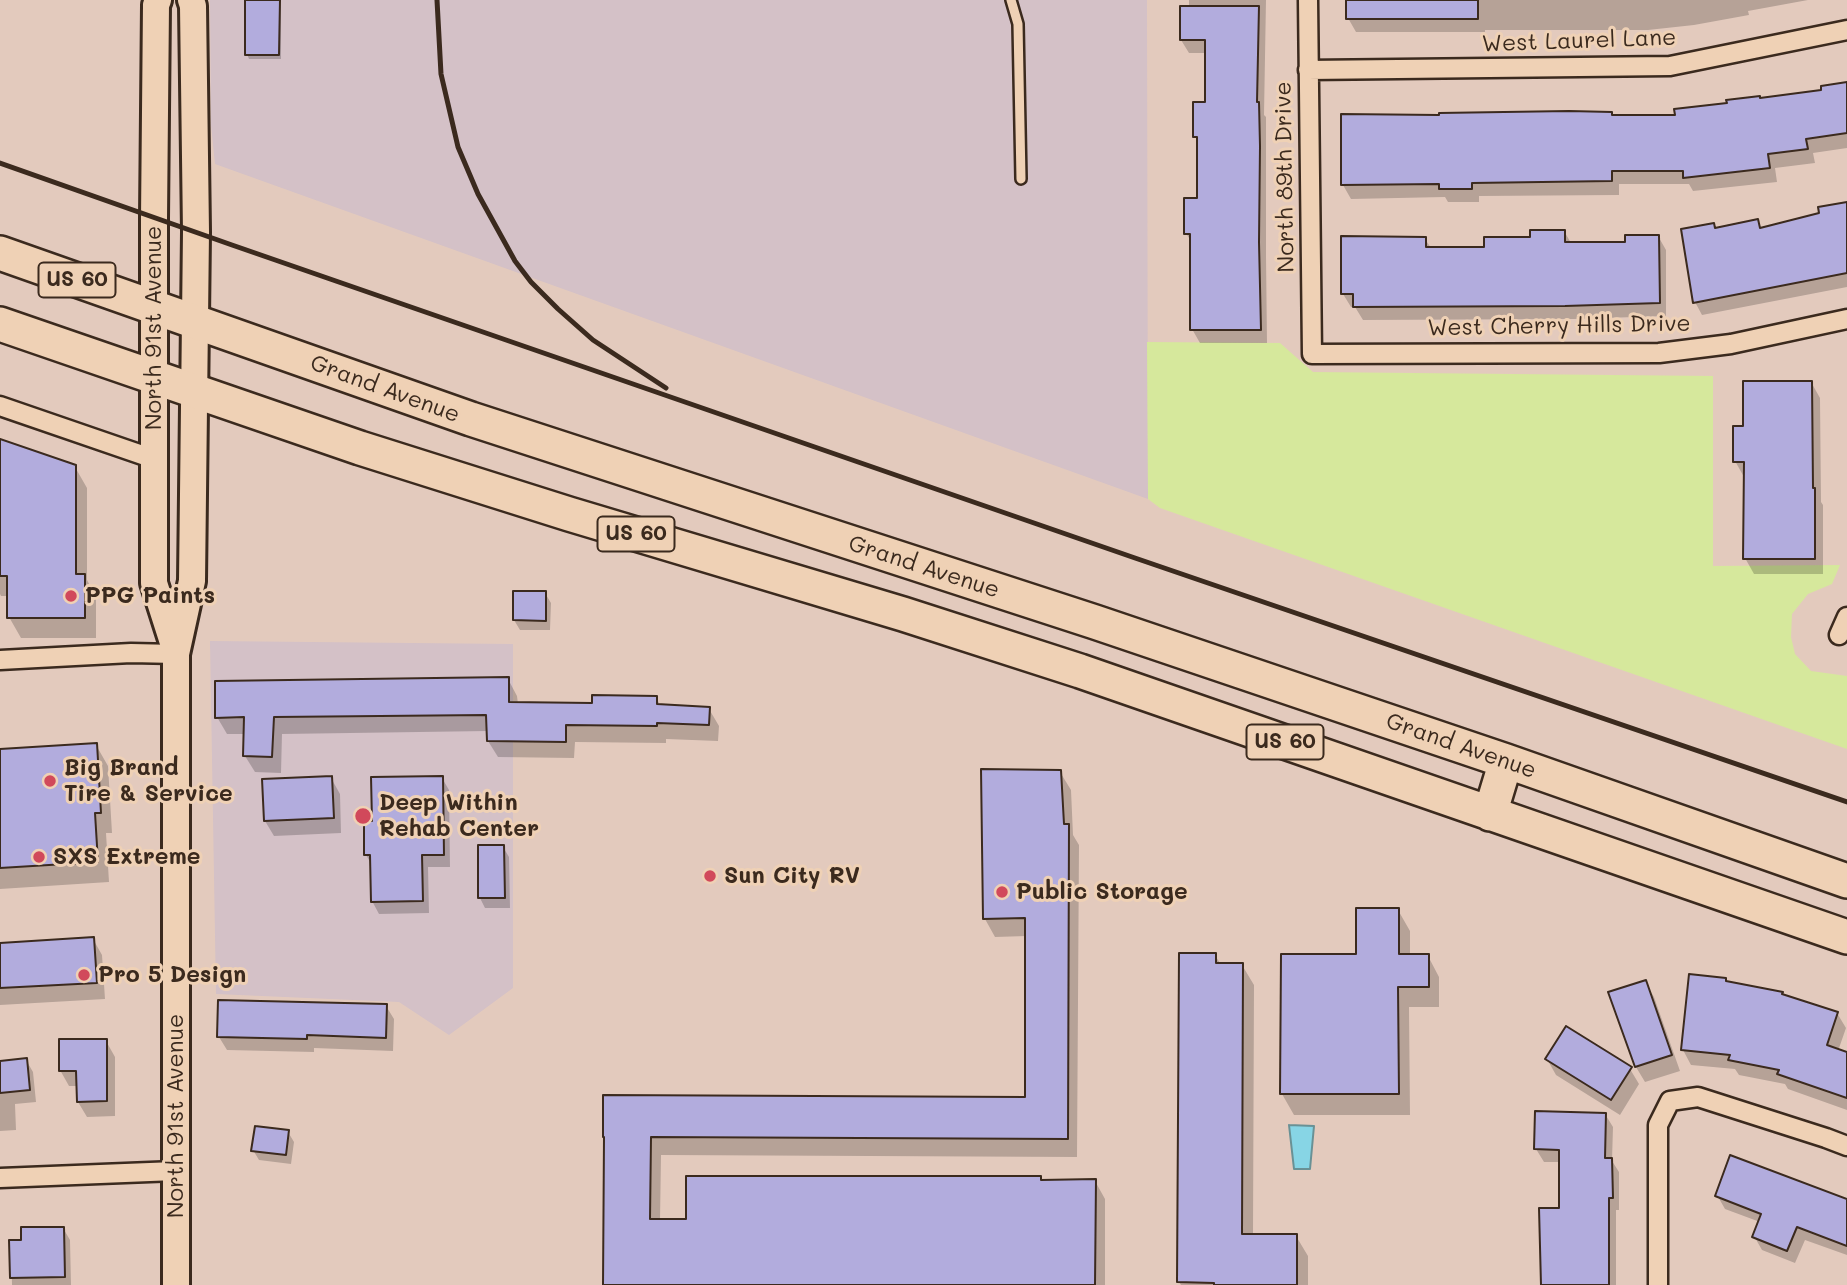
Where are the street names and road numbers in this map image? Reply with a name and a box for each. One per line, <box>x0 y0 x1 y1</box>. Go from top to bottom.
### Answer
street label: West Laurel Lane <box>1481 24 1677 58</box>
street label: North 89th Drive <box>1270 81 1300 273</box>
street label: North 91st Avenue <box>140 226 168 430</box>
road number: US 60 <box>38 262 116 298</box>
street label: West Cherry Hills Drive <box>1427 310 1691 342</box>
street label: Grand Avenue <box>306 349 464 429</box>
road number: US 60 <box>598 516 674 552</box>
street label: Grand Avenue <box>845 530 1003 604</box>
street label: Grand Avenue <box>1382 707 1540 785</box>
road number: US 60 <box>1246 724 1324 760</box>
street label: North 91st Avenue <box>162 1014 190 1218</box>

